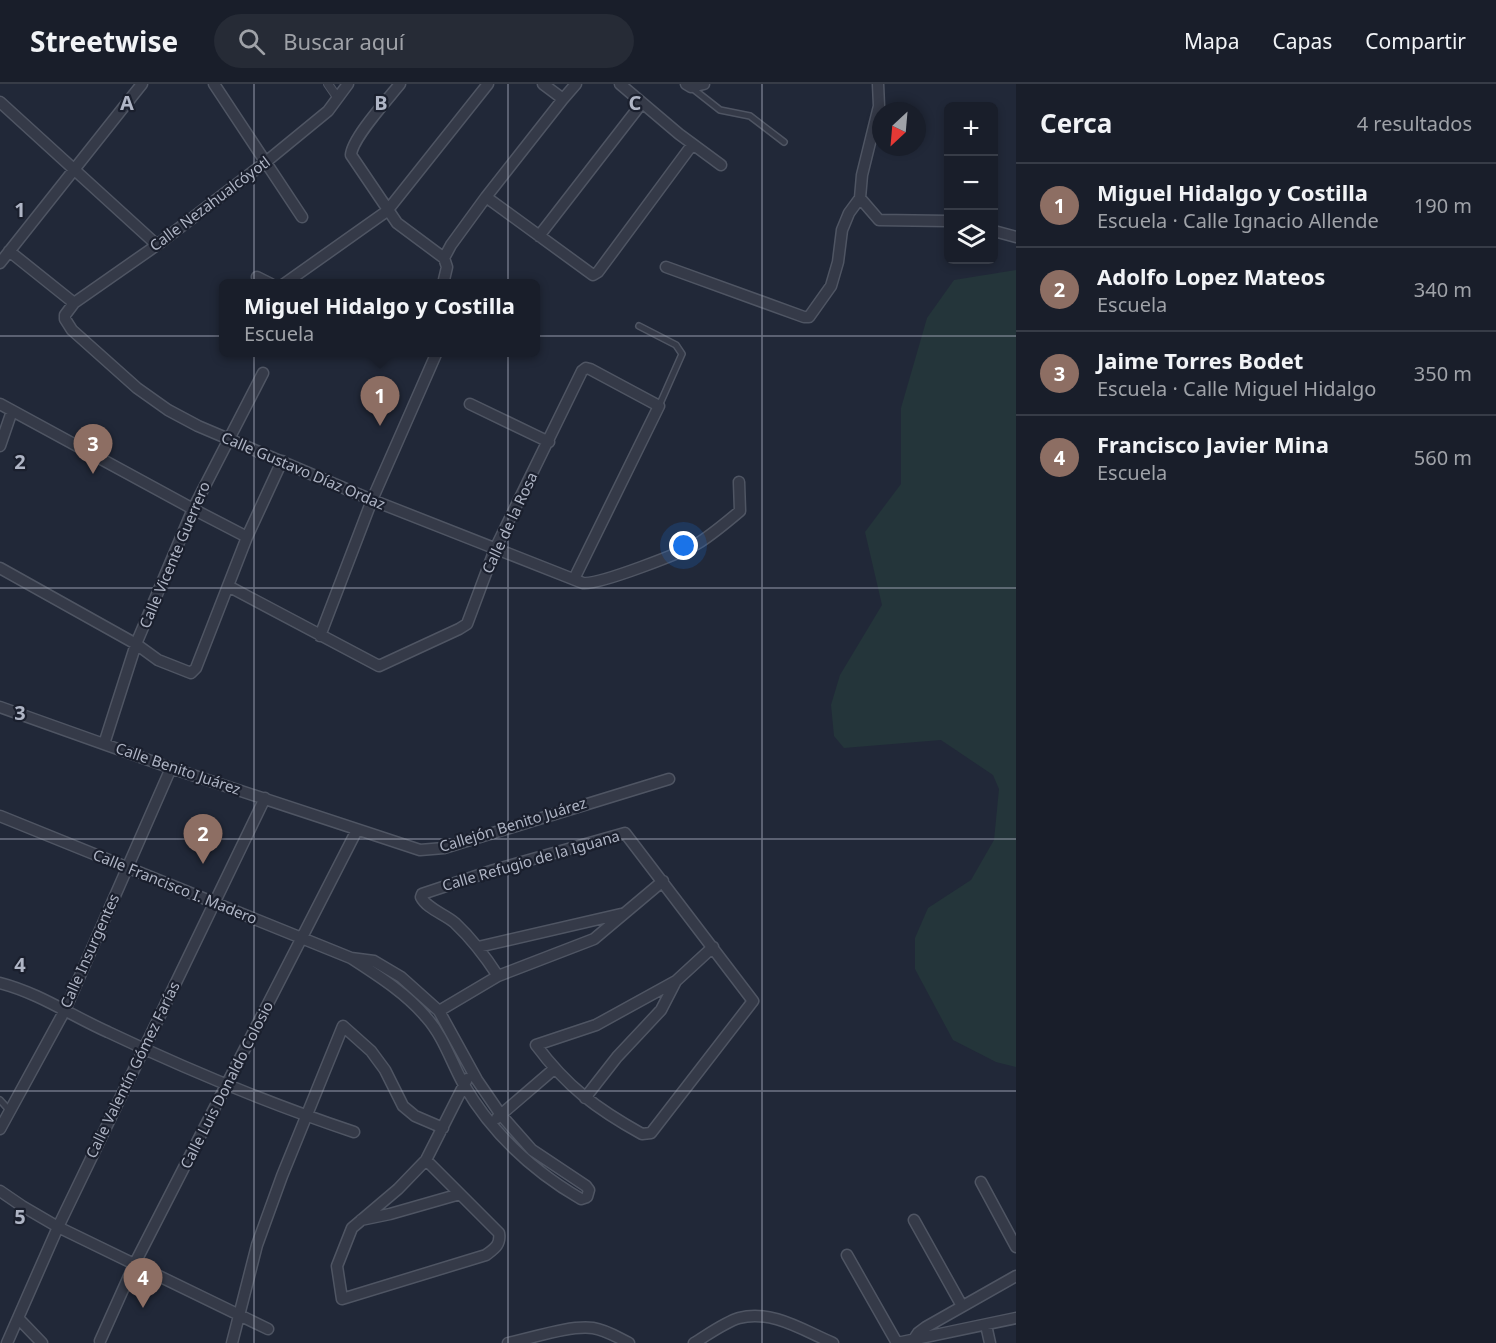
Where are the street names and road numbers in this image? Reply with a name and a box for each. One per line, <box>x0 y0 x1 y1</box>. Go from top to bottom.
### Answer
street label: Calle Nezahualcóyotl <box>145 151 274 255</box>
street label: Calle Gustavo Díaz Ordaz <box>218 426 388 514</box>
street label: Calle de la Rosa <box>477 469 541 577</box>
street label: Calle Vicente Guerrero <box>134 478 214 631</box>
street label: Calle Benito Juárez <box>113 737 243 799</box>
street label: Callejón Benito Juárez <box>437 792 589 856</box>
street label: Calle Refugio de la Iguana <box>440 825 622 895</box>
street label: Calle Francisco I. Madero <box>90 844 260 928</box>
street label: Calle Insurgentes <box>55 890 123 1011</box>
street label: Calle Valentín Gómez Farías <box>81 978 184 1161</box>
street label: Calle Luis Donaldo Colosio <box>175 997 277 1172</box>

